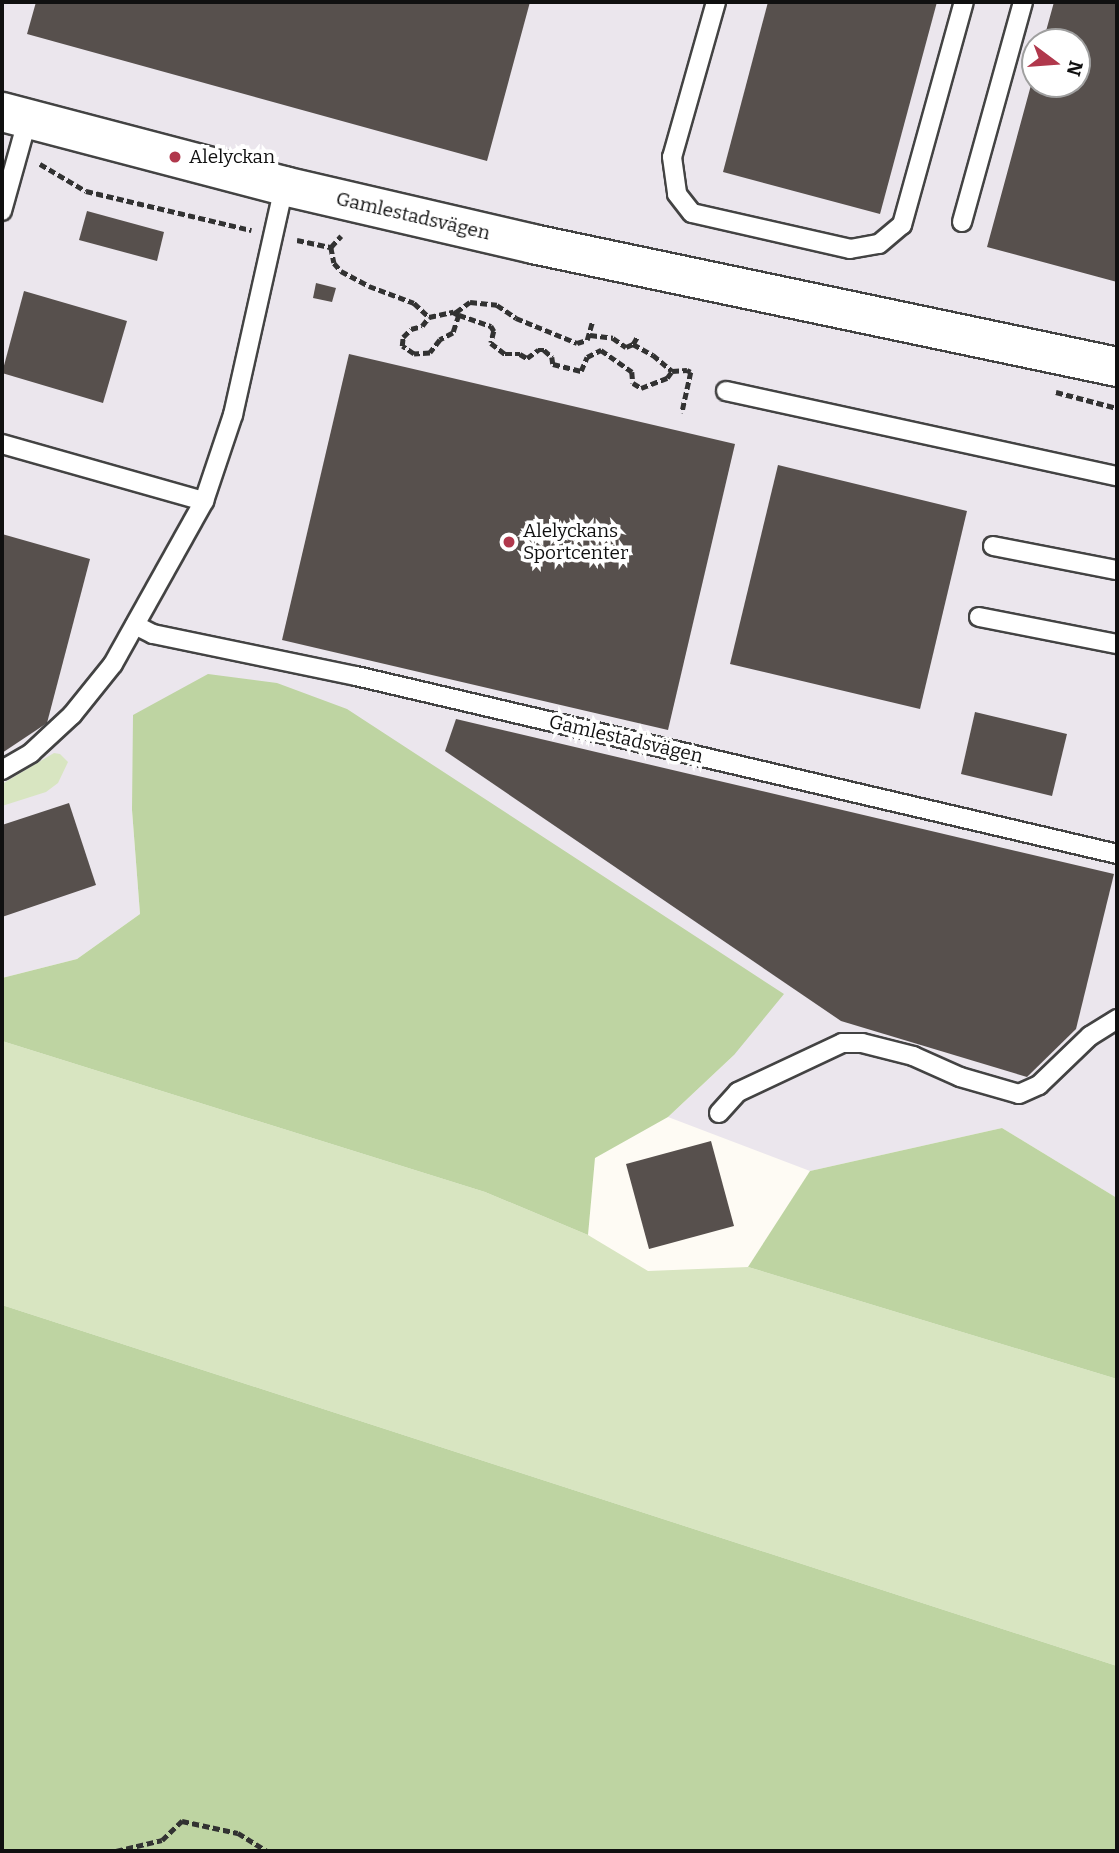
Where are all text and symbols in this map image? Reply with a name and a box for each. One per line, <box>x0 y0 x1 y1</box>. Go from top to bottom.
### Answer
north arrow <box>1021 28 1091 98</box>
text: N <box>1062 58 1088 79</box>
place label: Alelyckan <box>189 146 275 168</box>
marker: Alelyckan <box>167 149 183 165</box>
street label: Gamlestadsvägen <box>334 187 492 245</box>
place label: Alelyckans Sportcenter <box>523 520 628 564</box>
marker: Alelyckans Sportcenter <box>501 534 517 550</box>
street label: Gamlestadsvägen <box>547 710 705 768</box>

